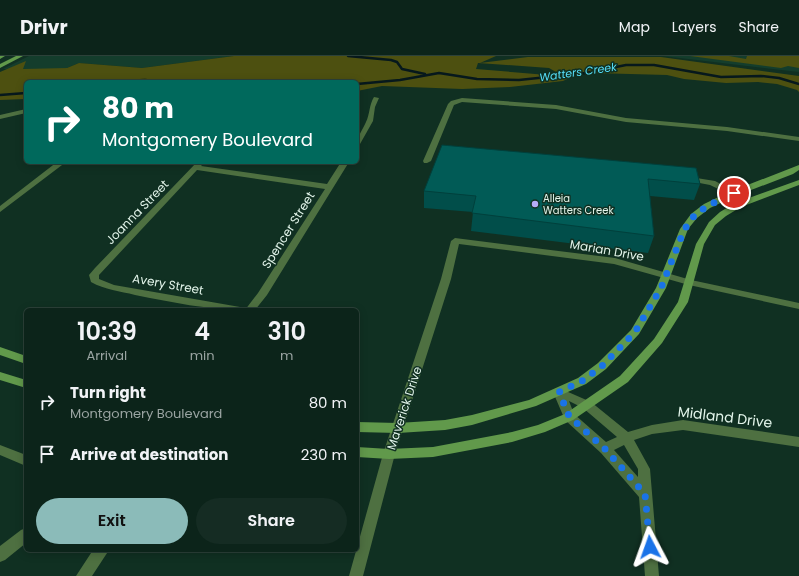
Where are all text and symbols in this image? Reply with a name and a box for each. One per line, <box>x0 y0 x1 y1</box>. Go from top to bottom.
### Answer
text: Drivr <box>20 14 68 41</box>
text: Map <box>619 17 650 37</box>
text: Layers <box>672 17 716 37</box>
text: Share <box>738 17 779 37</box>
water label: Watters Creek <box>538 58 619 85</box>
text: 80 m <box>102 89 174 128</box>
icon: right <box>36 96 88 148</box>
text: Montgomery Boulevard <box>102 127 313 152</box>
street label: Joanna Street <box>102 176 172 248</box>
pin <box>717 176 751 210</box>
icon: arrive <box>723 182 745 204</box>
street label: Spencer Street <box>258 188 318 272</box>
place label: Alleia Watters Creek <box>543 191 614 218</box>
marker: Alleia Watters Creek <box>530 199 540 209</box>
street label: Marian Drive <box>569 235 645 265</box>
street label: Avery Street <box>131 269 205 299</box>
text: 10:39 <box>77 315 137 348</box>
text: 4 <box>194 315 210 348</box>
text: 310 <box>268 315 306 348</box>
text: Arrival <box>86 346 127 365</box>
text: min <box>190 346 215 365</box>
text: m <box>280 346 293 365</box>
street label: Maverick Drive <box>383 364 425 452</box>
text: Turn right <box>70 382 146 403</box>
icon: right <box>36 391 58 413</box>
text: 80 m <box>309 392 347 413</box>
street label: Midland Drive <box>677 401 774 433</box>
text: Montgomery Boulevard <box>70 404 222 423</box>
icon: arrive <box>36 443 58 465</box>
text: Arrive at destination <box>70 444 228 465</box>
text: 230 m <box>301 444 347 465</box>
button: Exit <box>36 498 188 544</box>
button: Share <box>196 498 347 544</box>
position arrow <box>629 526 671 568</box>

